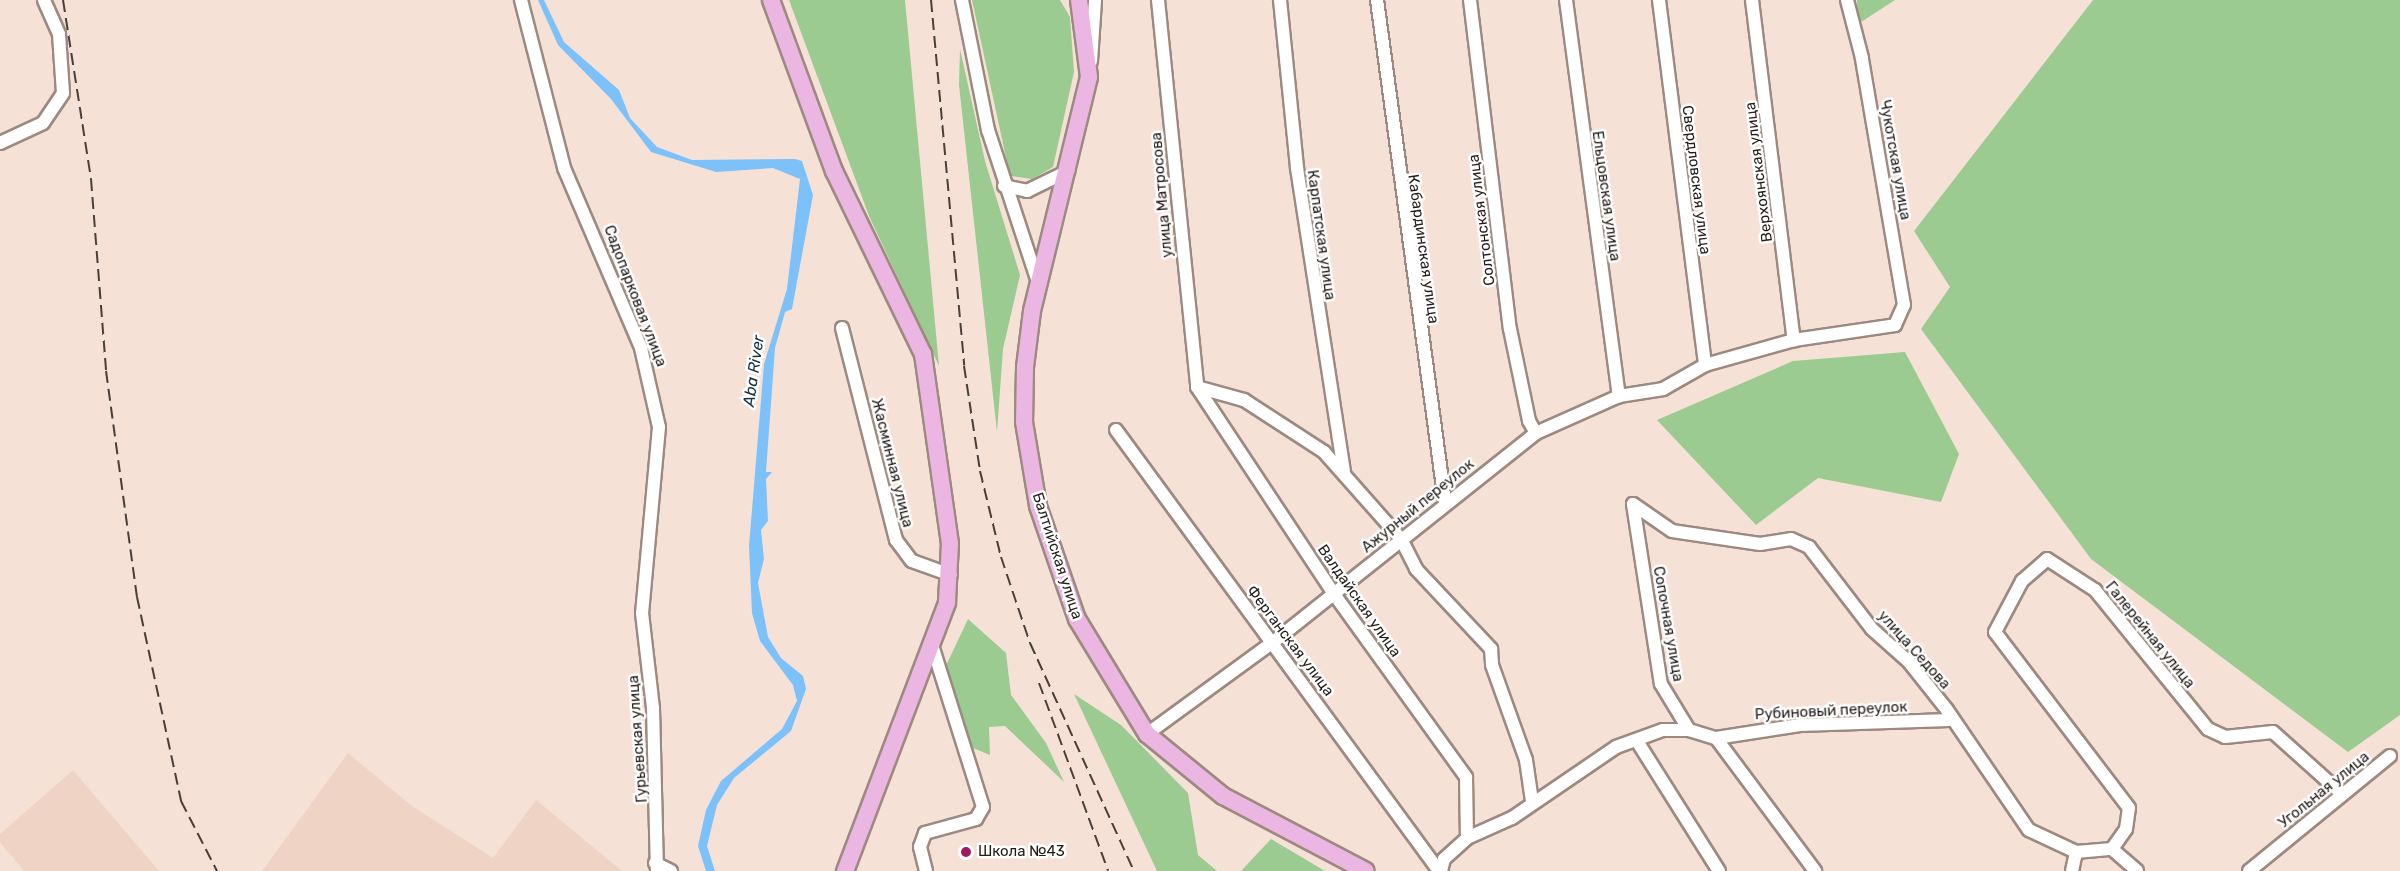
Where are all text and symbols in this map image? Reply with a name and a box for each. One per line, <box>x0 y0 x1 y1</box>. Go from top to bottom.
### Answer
street label: Чукотская улица <box>1876 99 1914 221</box>
street label: Верхоянская улица <box>1741 101 1777 243</box>
street label: Свердловская улица <box>1678 104 1714 256</box>
street label: Ельцовская улица <box>1588 130 1624 262</box>
street label: улица Матросова <box>1148 132 1176 258</box>
street label: Солтонская улица <box>1465 153 1499 287</box>
street label: Карпатская улица <box>1303 169 1339 301</box>
street label: Кабардинская улица <box>1404 173 1442 325</box>
street label: Садопарковая улица <box>600 223 670 369</box>
water label: Aba River <box>740 334 768 408</box>
street label: Жасминная улица <box>867 397 917 529</box>
street label: Ажурный переулок <box>1358 455 1478 557</box>
street label: Балтийская улица <box>1028 490 1086 622</box>
street label: Валдайская улица <box>1313 541 1405 661</box>
street label: Сопочная улица <box>1649 565 1687 683</box>
street label: Галерейная улица <box>2101 578 2199 692</box>
street label: Ферганская улица <box>1243 582 1337 700</box>
street label: улица Седова <box>1874 607 1954 693</box>
street label: Гурьевская улица <box>625 675 651 803</box>
street label: Рубиновый переулок <box>1754 698 1908 724</box>
street label: Угольная улица <box>2275 748 2373 832</box>
place label: Школа №43 <box>978 843 1065 861</box>
marker: Школа №43 <box>959 845 973 859</box>

